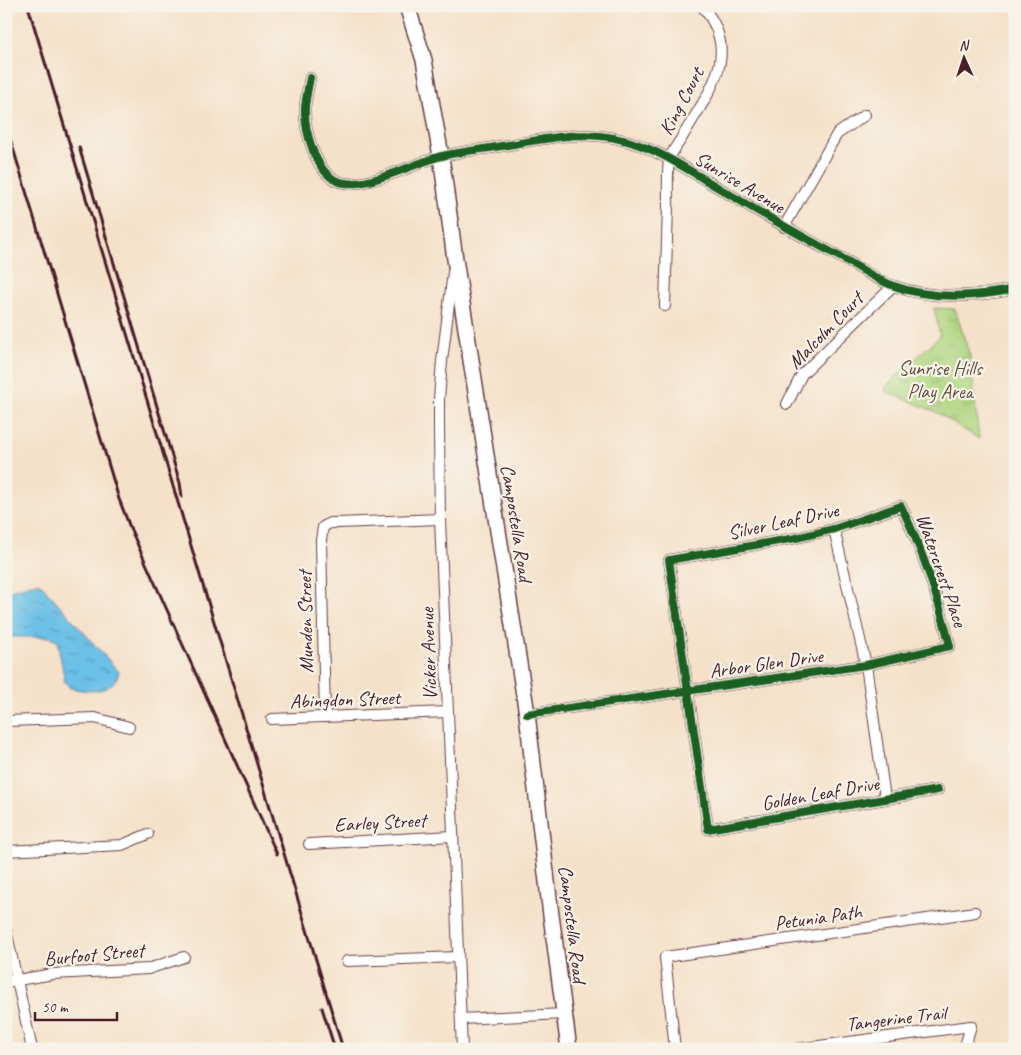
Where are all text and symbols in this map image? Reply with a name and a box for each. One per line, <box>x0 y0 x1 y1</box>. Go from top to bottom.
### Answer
north arrow <box>938 32 988 82</box>
text: N <box>959 37 970 54</box>
street label: King Court <box>653 61 711 139</box>
street label: Sunrise Avenue <box>690 146 791 220</box>
street label: Malcolm Court <box>782 284 871 374</box>
park label: Sunrise Hills Play Area <box>898 356 984 404</box>
street label: Campostella Road <box>495 463 539 586</box>
street label: Silver Leaf Drive <box>726 497 842 545</box>
street label: Watercrest Place <box>910 510 973 631</box>
street label: Munden Street <box>292 567 319 673</box>
street label: Vicker Avenue <box>414 606 443 701</box>
street label: Arbor Glen Drive <box>708 643 826 684</box>
street label: Abingdon Street <box>289 685 403 714</box>
street label: Golden Leaf Drive <box>760 771 882 816</box>
street label: Earley Street <box>334 807 430 837</box>
street label: Campostella Road <box>553 864 592 987</box>
street label: Petunia Path <box>773 899 865 936</box>
street label: Burfoot Street <box>43 937 148 971</box>
scale bar <box>35 990 118 1022</box>
text: 50 m <box>42 998 69 1017</box>
street label: Tangerine Trail <box>845 1000 951 1037</box>

